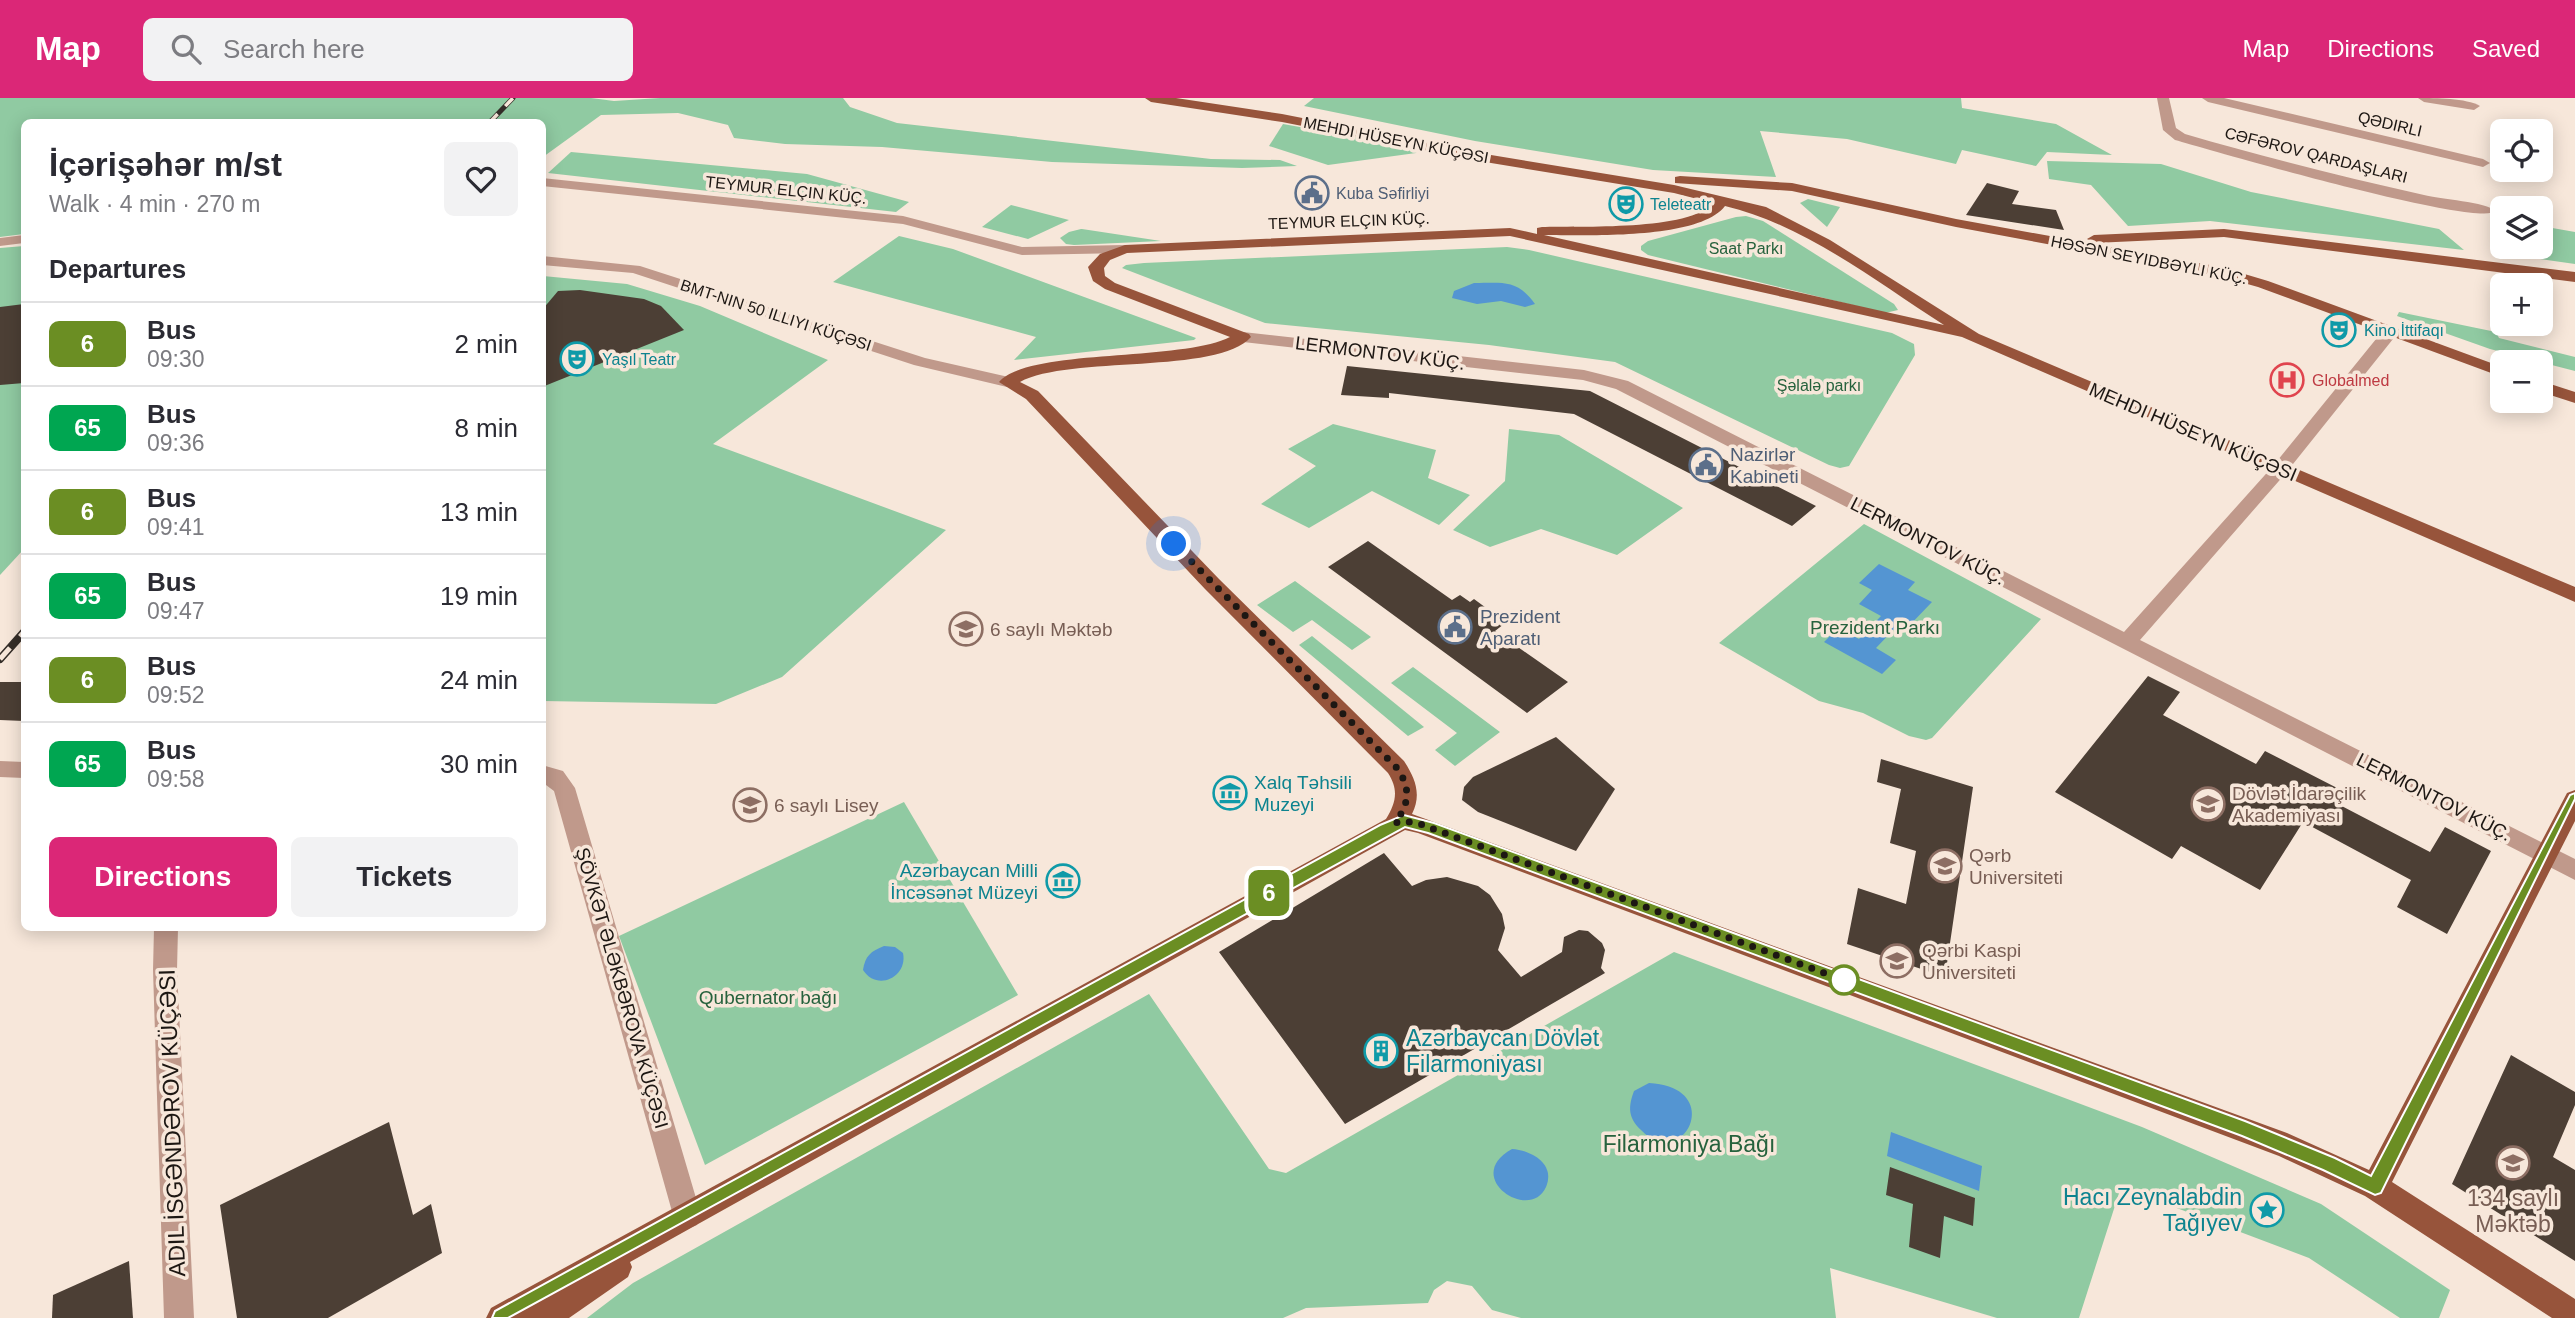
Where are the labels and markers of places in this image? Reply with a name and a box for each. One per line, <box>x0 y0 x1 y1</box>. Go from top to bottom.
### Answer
public building icon: Kuba Səfirliyi <box>1293 174 1331 212</box>
place label: Kuba Səfirliyi <box>1336 185 1429 202</box>
theatre icon: Teleteatr <box>1607 185 1645 223</box>
place label: Teleteatr <box>1650 196 1712 213</box>
theatre icon: Kino İttifaqı <box>2320 311 2358 349</box>
place label: Kino İttifaqı <box>2364 321 2444 339</box>
theatre icon: Yaşıl Teatr <box>558 340 596 378</box>
place label: Yaşıl Teatr <box>602 351 677 368</box>
hospital icon: Globalmed <box>2268 361 2306 399</box>
place label: Globalmed <box>2312 372 2389 389</box>
place label: Nazirlər Kabineti <box>1730 444 1799 487</box>
public building icon: Nazirlər Kabineti <box>1687 446 1725 484</box>
place label: Prezident Aparatı <box>1480 606 1561 649</box>
public building icon: Prezident Aparatı <box>1436 608 1474 646</box>
school or university icon: 6 saylı Məktəb <box>947 610 985 648</box>
place label: 6 saylı Məktəb <box>990 619 1113 640</box>
place label: Xalq Təhsili Muzeyi <box>1254 772 1352 815</box>
museum icon: Xalq Təhsili Muzeyi <box>1211 774 1249 812</box>
place label: Dövlət İdarəçilik Akademiyası <box>2232 783 2367 826</box>
school or university icon: Dövlət İdarəçilik Akademiyası <box>2189 785 2227 823</box>
school or university icon: 6 saylı Lisey <box>731 786 769 824</box>
place label: 6 saylı Lisey <box>774 795 879 816</box>
place label: Qərb Universiteti <box>1969 845 2063 888</box>
school or university icon: Qərb Universiteti <box>1926 847 1964 885</box>
place label: Azərbaycan Milli İncəsənət Müzeyi <box>890 860 1038 903</box>
museum icon: Azərbaycan Milli İncəsənət Müzeyi <box>1044 862 1082 900</box>
place label: Qərbi Kaspi Universiteti <box>1922 940 2021 983</box>
school or university icon: Qərbi Kaspi Universiteti <box>1878 942 1916 980</box>
unlabelled marker <box>1829 965 1859 995</box>
place label: Azərbaycan Dövlət Filarmoniyası <box>1406 1025 1600 1077</box>
building icon: Azərbaycan Dövlət Filarmoniyası <box>1362 1032 1400 1070</box>
school or university icon: 134 saylı Məktəb <box>2494 1144 2532 1182</box>
place label: Hacı Zeynalabdin Tağıyev <box>2063 1184 2242 1236</box>
place label: 134 saylı Məktəb <box>2467 1185 2559 1237</box>
place icon: Hacı Zeynalabdin Tağıyev <box>2248 1191 2286 1229</box>

